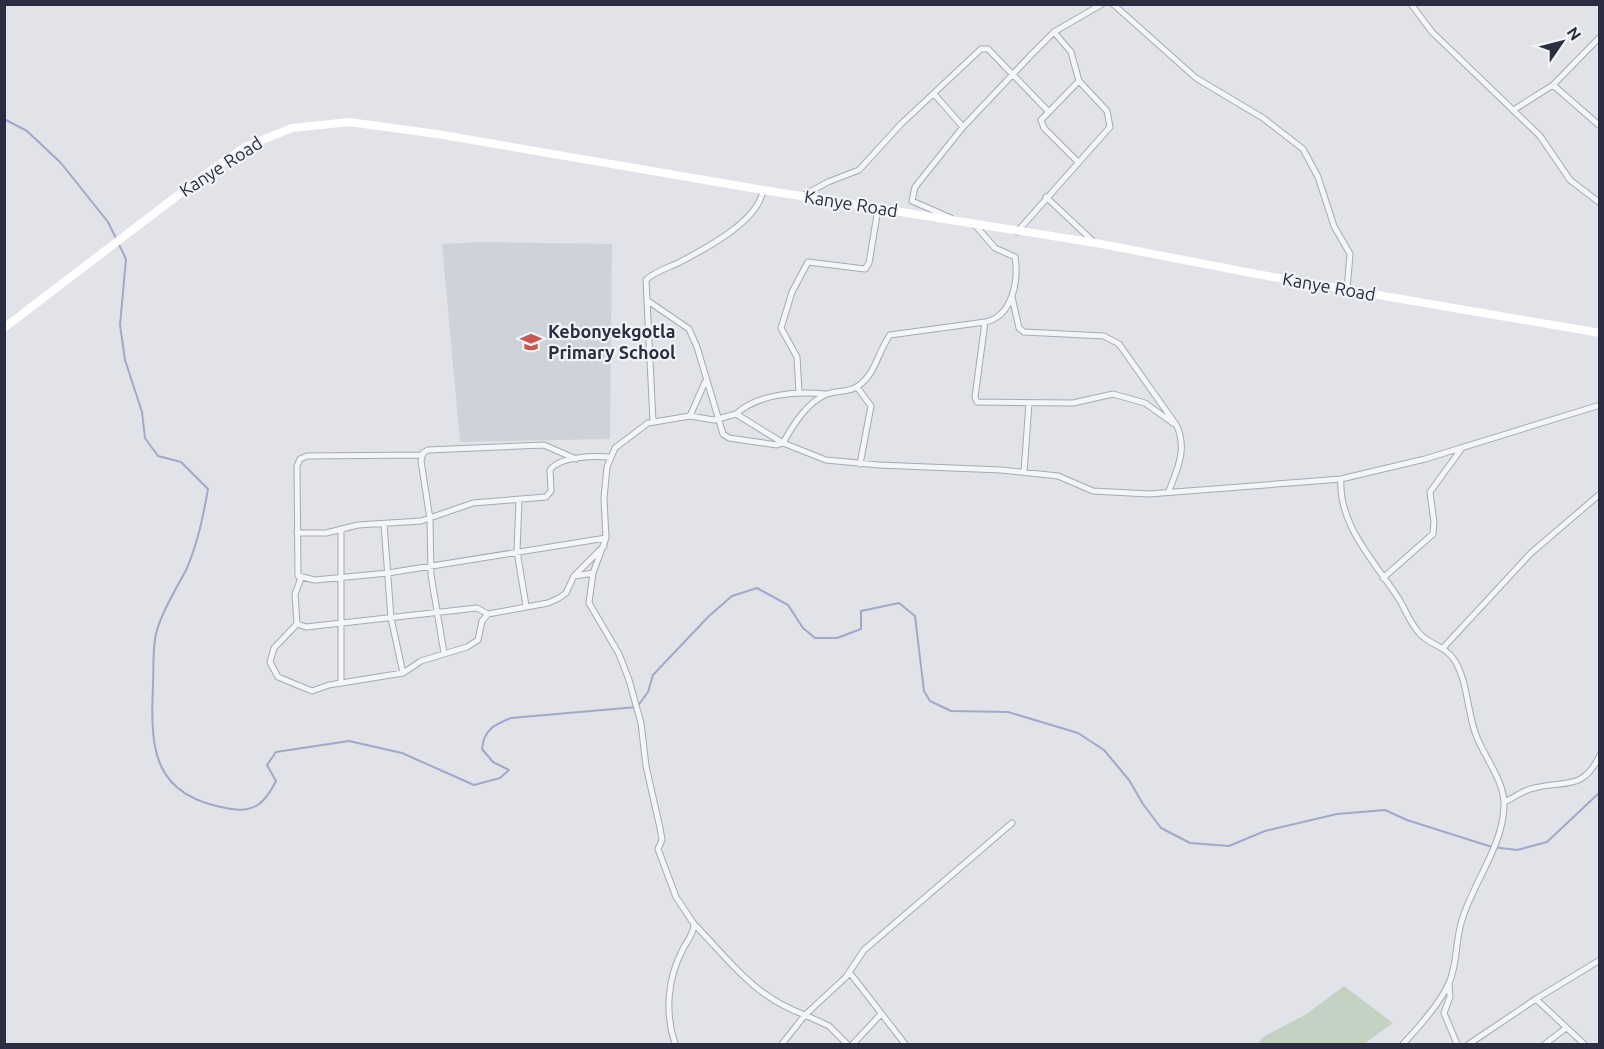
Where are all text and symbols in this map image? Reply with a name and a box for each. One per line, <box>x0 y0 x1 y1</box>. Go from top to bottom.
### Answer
north arrow <box>1532 12 1592 72</box>
text: N <box>1563 23 1585 43</box>
street label: Kanye Road <box>175 132 266 200</box>
street label: Kanye Road <box>803 186 899 220</box>
street label: Kanye Road <box>1281 268 1377 304</box>
place label: Kebonyekgotla Primary School <box>548 321 676 362</box>
school or university icon: Kebonyekgotla Primary School <box>519 330 543 354</box>

